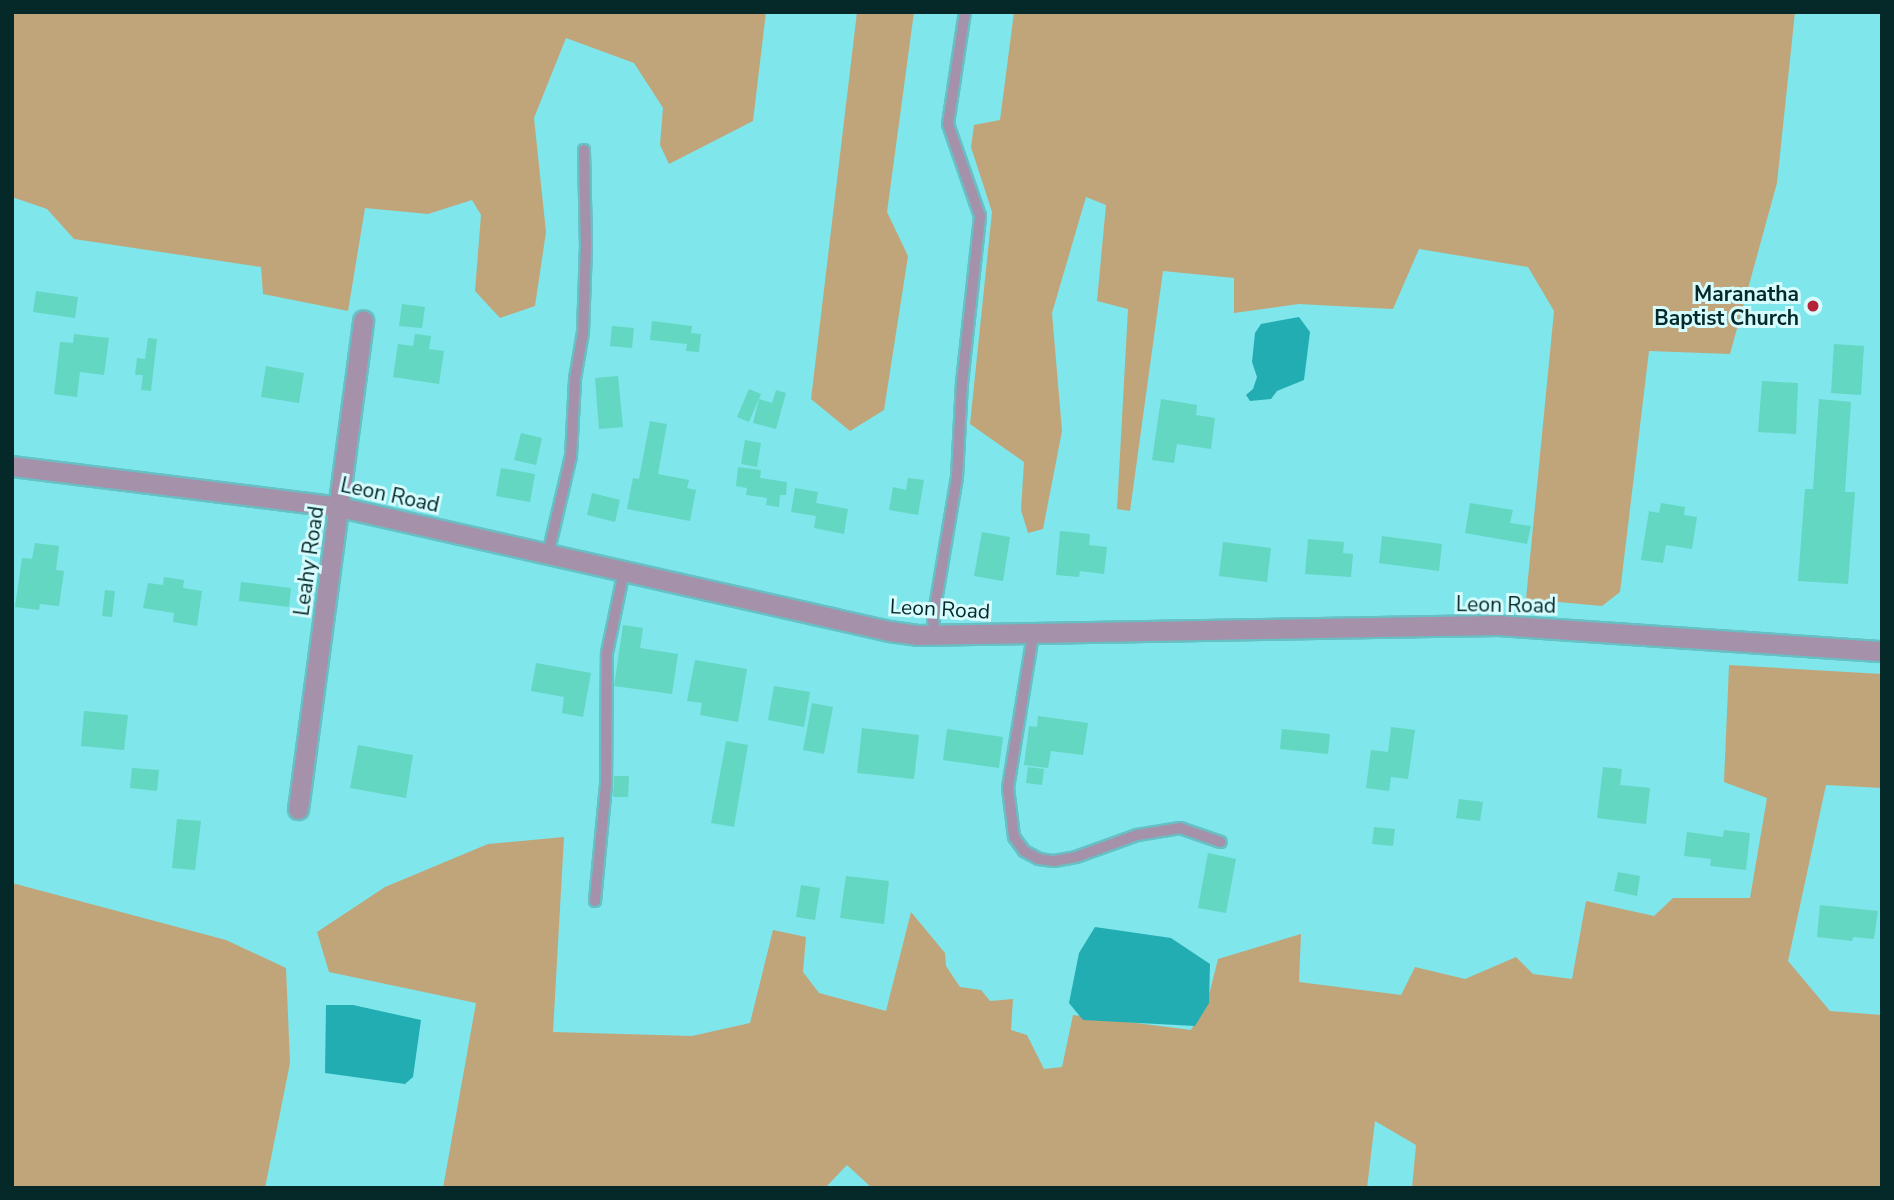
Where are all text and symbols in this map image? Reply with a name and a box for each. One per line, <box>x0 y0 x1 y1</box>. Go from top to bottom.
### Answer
place label: Maranatha Baptist Church <box>1654 281 1799 331</box>
marker: Maranatha Baptist Church <box>1805 298 1821 314</box>
street label: Leon Road <box>338 472 442 518</box>
street label: Leahy Road <box>289 505 329 617</box>
street label: Leon Road <box>1456 592 1556 618</box>
street label: Leon Road <box>889 594 991 624</box>

